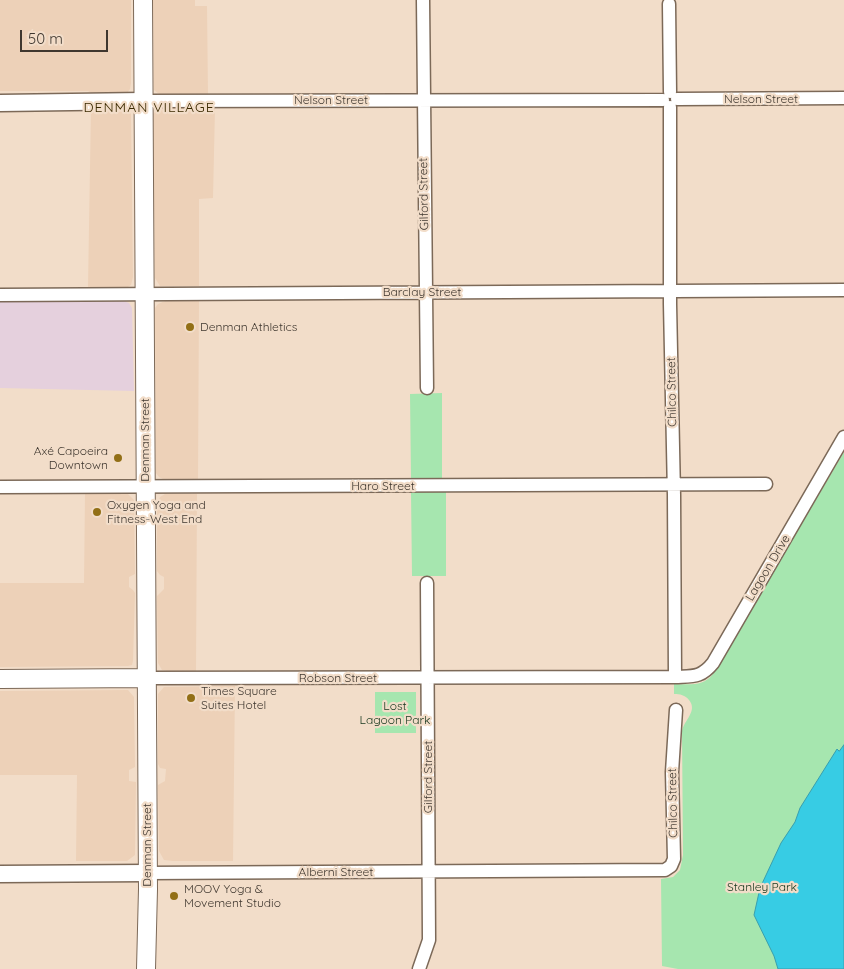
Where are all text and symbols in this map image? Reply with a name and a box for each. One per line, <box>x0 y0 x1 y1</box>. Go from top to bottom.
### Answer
scale bar <box>22 20 110 52</box>
text: 50 m <box>28 29 63 48</box>
street label: Nelson Street <box>724 92 798 106</box>
street label: Nelson Street <box>294 93 368 107</box>
district label: DENMAN VILLAGE <box>82 100 216 116</box>
street label: Gilford Street <box>416 158 432 230</box>
street label: Barclay Street <box>383 285 461 299</box>
place label: Denman Athletics <box>200 320 297 334</box>
marker: Denman Athletics <box>184 321 196 333</box>
street label: Chilco Street <box>664 357 680 427</box>
street label: Denman Street <box>138 398 152 482</box>
place label: Axé Capoeira Downtown <box>34 444 108 472</box>
marker: Axé Capoeira Downtown <box>112 452 124 464</box>
street label: Haro Street <box>351 479 415 493</box>
place label: Oxygen Yoga and Fitness-West End <box>107 498 206 526</box>
marker: Oxygen Yoga and Fitness-West End <box>91 506 103 518</box>
street label: Lagoon Drive <box>743 532 793 604</box>
street label: Robson Street <box>299 671 377 685</box>
place label: Times Square Suites Hotel <box>201 684 277 712</box>
marker: Times Square Suites Hotel <box>185 692 197 704</box>
park label: Lost Lagoon Park <box>359 699 431 727</box>
street label: Gilford Street <box>421 741 435 813</box>
street label: Chilco Street <box>665 768 681 838</box>
street label: Denman Street <box>140 803 154 887</box>
street label: Alberni Street <box>299 865 373 879</box>
park label: Stanley Park <box>727 880 797 894</box>
place label: MOOV Yoga & Movement Studio <box>184 882 281 910</box>
marker: MOOV Yoga & Movement Studio <box>168 890 180 902</box>

